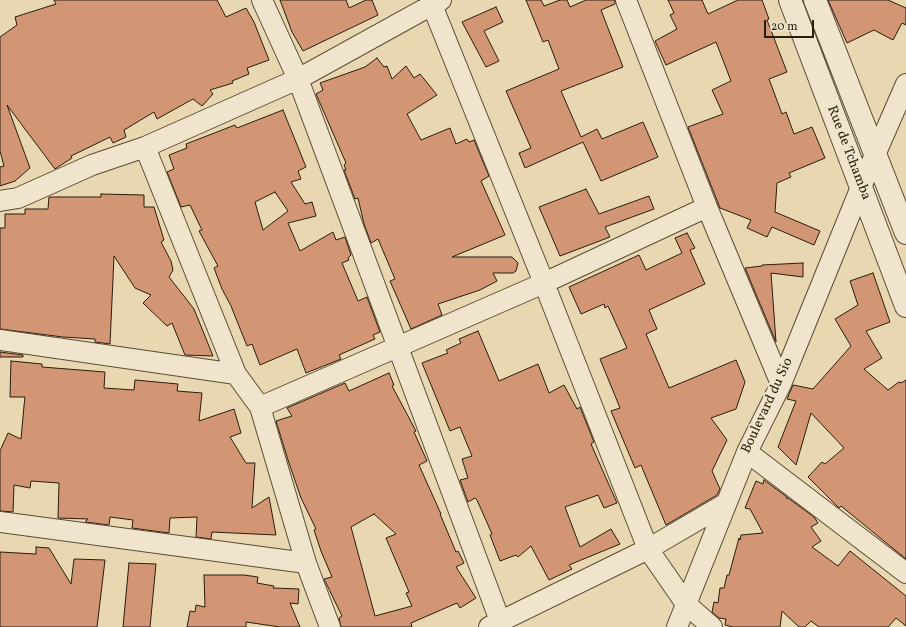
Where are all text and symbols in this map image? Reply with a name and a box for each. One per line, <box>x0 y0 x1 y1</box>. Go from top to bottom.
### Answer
scale bar <box>766 12 816 38</box>
text: 20 m <box>771 19 798 35</box>
street label: Rue de Tchamba <box>822 103 874 203</box>
street label: Boulevard du Sio <box>738 355 798 457</box>

